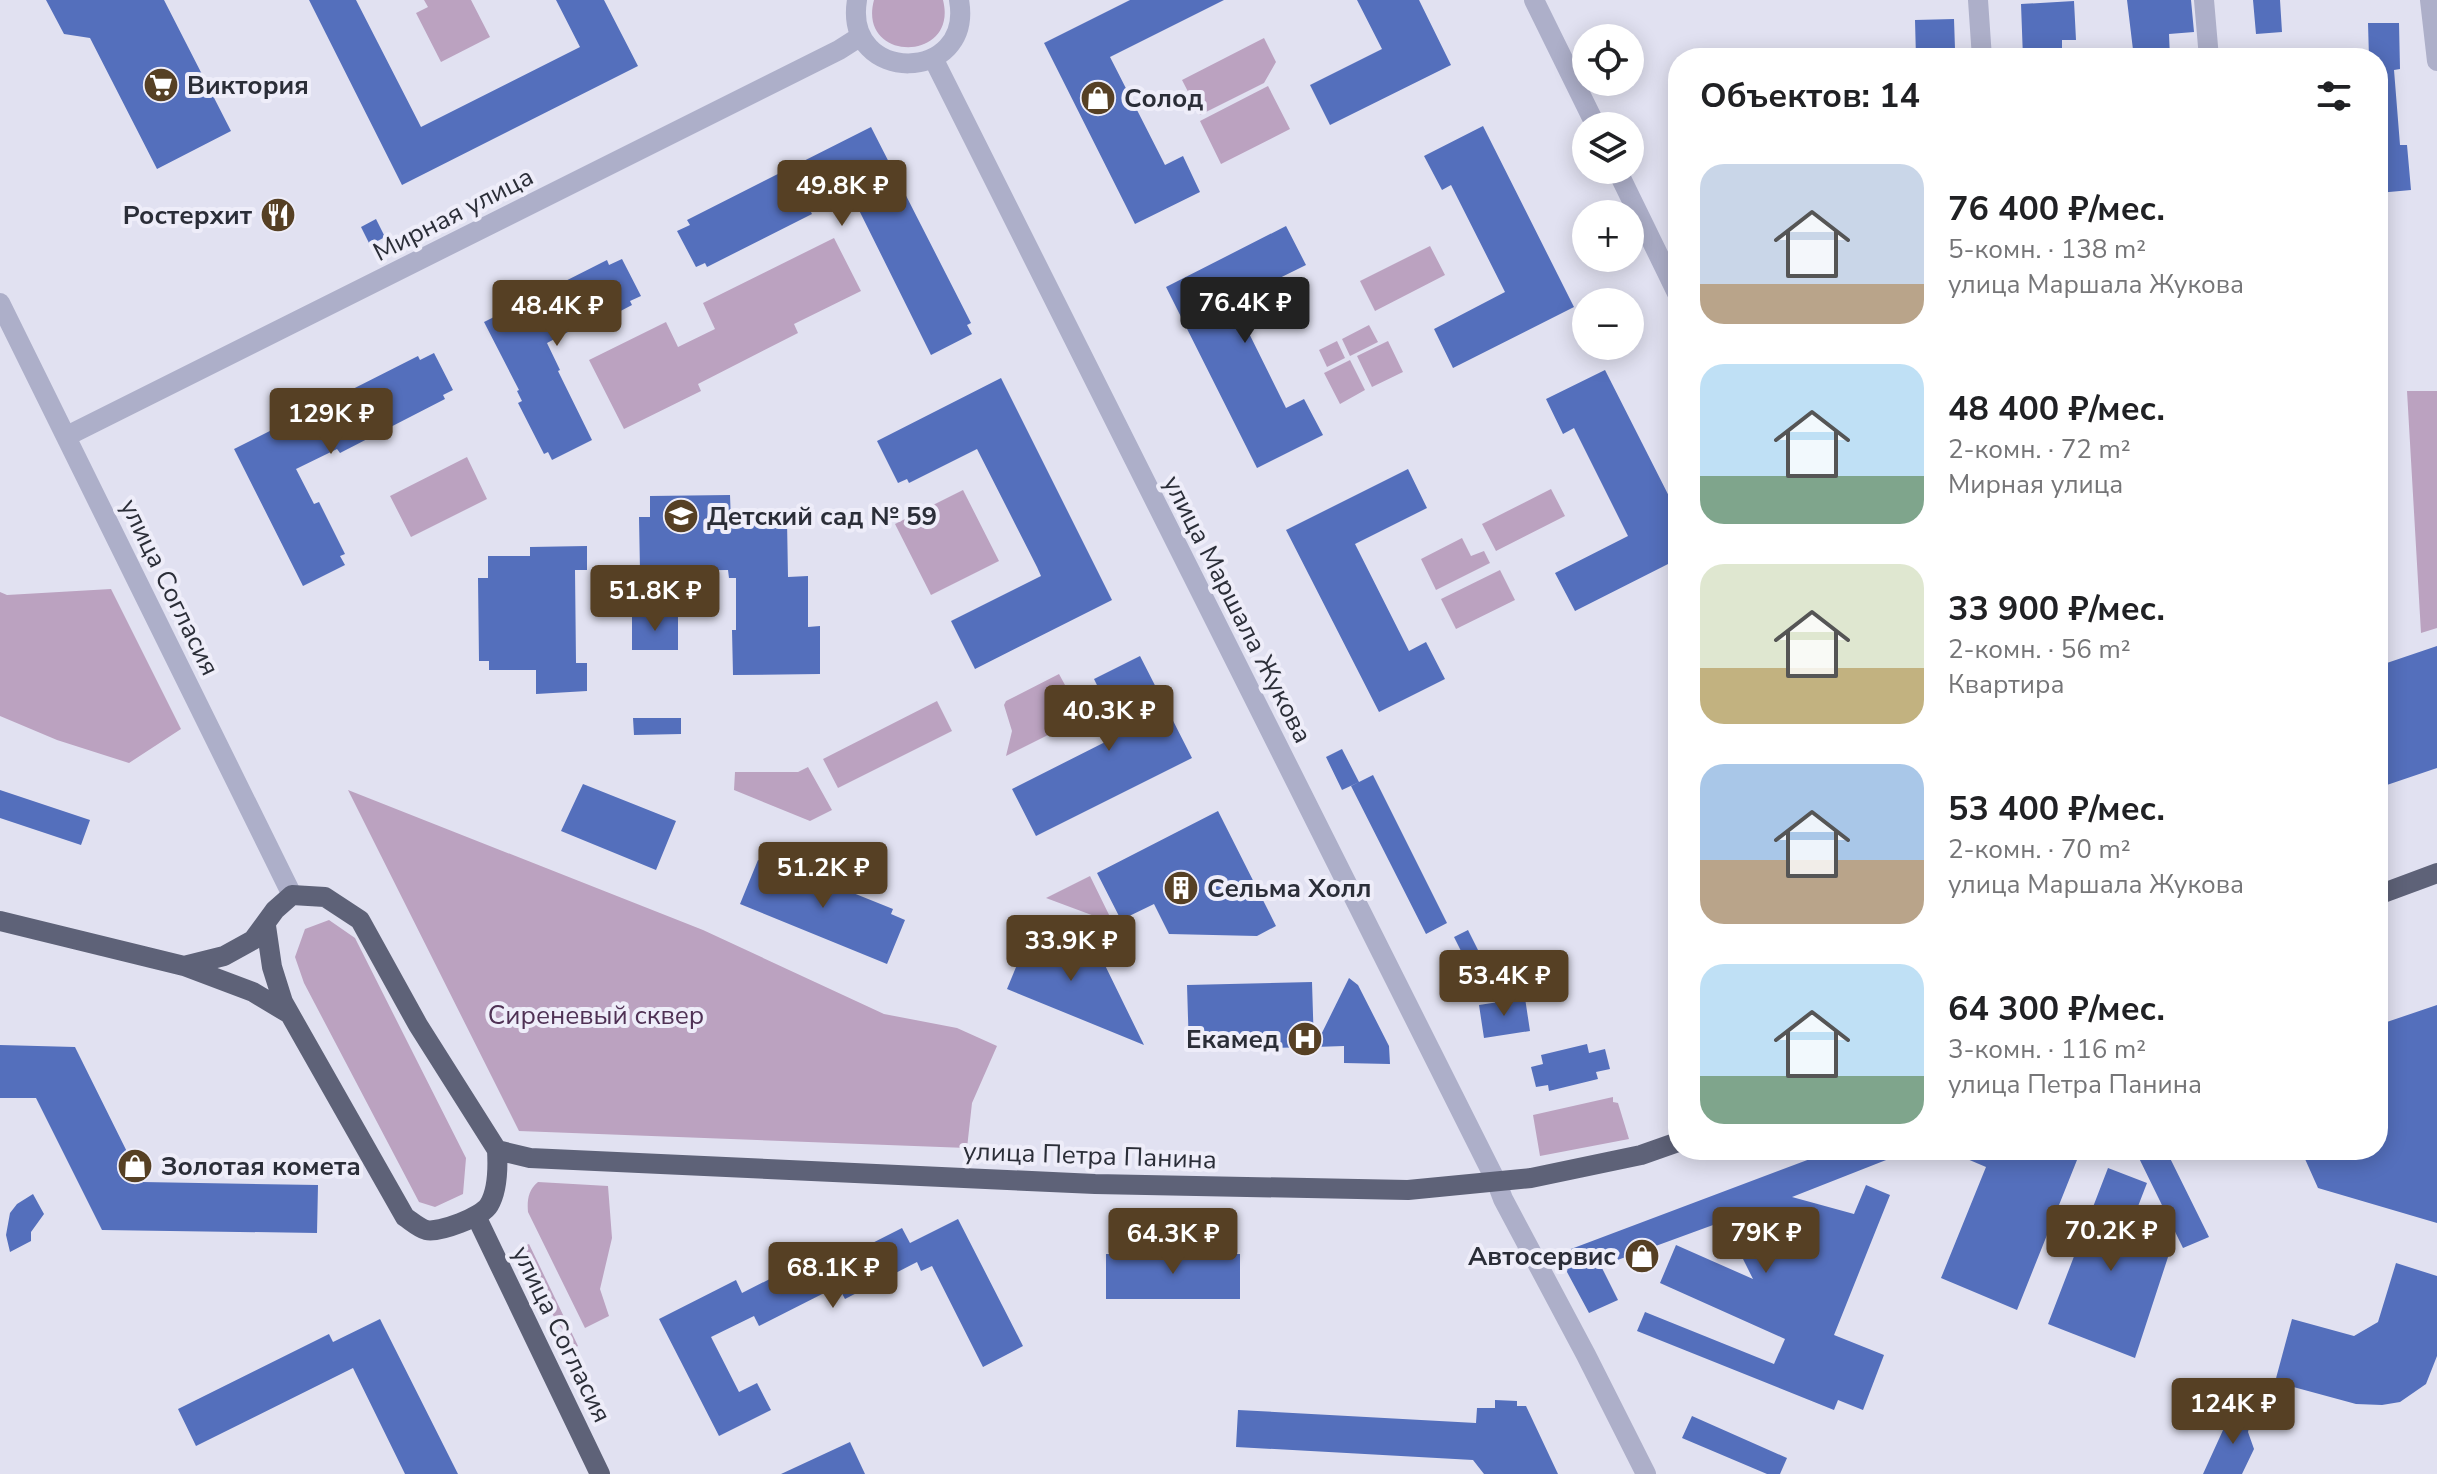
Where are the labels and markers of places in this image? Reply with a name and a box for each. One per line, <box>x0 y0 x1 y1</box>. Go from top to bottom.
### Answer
supermarket icon: Виктория <box>142 66 180 104</box>
place label: Виктория <box>187 68 309 103</box>
shop icon: Солод <box>1079 79 1117 117</box>
place label: Солод <box>1124 81 1203 116</box>
pin: 49.8K ₽ <box>768 160 916 228</box>
restaurant icon: Ростерхит <box>259 196 297 234</box>
place label: Ростерхит <box>123 198 253 233</box>
pin: 76.4K ₽ <box>1171 277 1319 345</box>
pin: 48.4K ₽ <box>483 280 631 348</box>
pin: 129K ₽ <box>266 388 396 456</box>
school or university icon: Детский сад № 59 <box>662 497 700 535</box>
place label: Детский сад № 59 <box>707 499 937 534</box>
pin: 51.8K ₽ <box>581 565 729 633</box>
pin: 40.3K ₽ <box>1035 685 1183 753</box>
pin: 51.2K ₽ <box>749 842 897 910</box>
building icon: Сельма Холл <box>1162 869 1200 907</box>
place label: Сельма Холл <box>1207 871 1372 906</box>
pin: 33.9K ₽ <box>997 915 1145 983</box>
pin: 53.4K ₽ <box>1430 950 1578 1018</box>
hospital icon: Екамед <box>1286 1020 1324 1058</box>
place label: Екамед <box>1186 1022 1279 1057</box>
shop icon: Золотая комета <box>116 1147 154 1185</box>
place label: Золотая комета <box>161 1149 361 1184</box>
pin: 70.2K ₽ <box>2037 1205 2185 1273</box>
pin: 79K ₽ <box>1710 1207 1822 1275</box>
pin: 64.3K ₽ <box>1099 1208 1247 1276</box>
shop icon: Автосервис <box>1623 1237 1661 1275</box>
place label: Автосервис <box>1468 1239 1616 1274</box>
pin: 68.1K ₽ <box>759 1242 907 1310</box>
pin: 124K ₽ <box>2168 1378 2298 1446</box>

